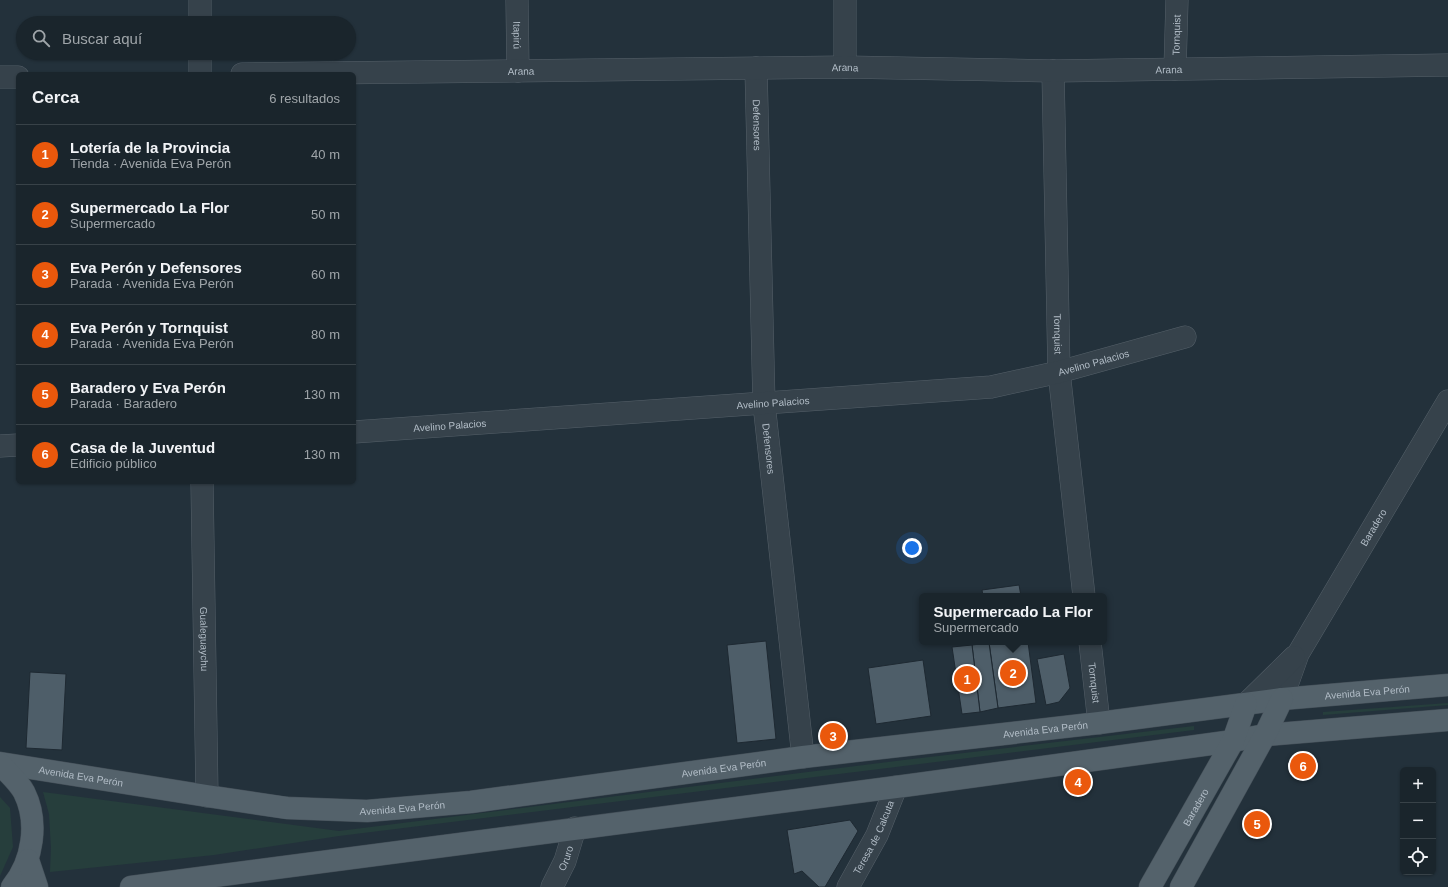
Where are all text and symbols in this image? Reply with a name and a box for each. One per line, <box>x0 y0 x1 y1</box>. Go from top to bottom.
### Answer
street label: Tornquist <box>1170 14 1182 55</box>
search box <box>16 16 356 60</box>
street label: Itapirú <box>512 21 523 49</box>
icon: search <box>30 27 52 49</box>
text: Buscar aquí <box>62 30 142 47</box>
street label: Arana <box>832 61 859 73</box>
street label: Arana <box>1155 64 1183 75</box>
street label: Arana <box>508 65 535 76</box>
text: Cerca <box>32 88 79 107</box>
text: 6 resultados <box>269 91 340 106</box>
street label: Defensores <box>751 99 763 151</box>
text: Lotería de la Provincia <box>70 139 230 156</box>
text: 1 <box>41 147 49 162</box>
text: 40 m <box>311 147 340 162</box>
text: Tienda · Avenida Eva Perón <box>70 156 231 171</box>
text: Supermercado La Flor <box>70 199 229 216</box>
text: 2 <box>41 207 49 222</box>
text: 50 m <box>311 207 340 222</box>
text: Supermercado <box>70 216 155 231</box>
text: Eva Perón y Defensores <box>70 259 242 276</box>
text: 3 <box>41 267 49 282</box>
text: 60 m <box>311 267 340 282</box>
text: Parada · Avenida Eva Perón <box>70 276 234 291</box>
street label: Tornquist <box>1052 314 1064 355</box>
text: Eva Perón y Tornquist <box>70 319 228 336</box>
text: 4 <box>41 327 49 342</box>
text: 80 m <box>311 327 340 342</box>
text: Parada · Avenida Eva Perón <box>70 336 234 351</box>
street label: Avelino Palacios <box>1057 347 1130 378</box>
text: Baradero y Eva Perón <box>70 379 226 396</box>
text: 5 <box>41 387 49 402</box>
text: 130 m <box>304 387 340 402</box>
street label: Avelino Palacios <box>736 394 810 410</box>
text: Parada · Baradero <box>70 396 177 411</box>
street label: Avelino Palacios <box>413 417 487 433</box>
street label: Defensores <box>761 423 777 475</box>
text: Casa de la Juventud <box>70 439 215 456</box>
text: 6 <box>41 447 49 462</box>
text: 130 m <box>304 447 340 462</box>
text: Edificio público <box>70 456 157 471</box>
street label: Baradero <box>1358 506 1389 548</box>
your location <box>902 538 922 558</box>
popup <box>919 593 1107 645</box>
text: Supermercado La Flor <box>933 603 1093 620</box>
street label: Gualeguaychu <box>198 607 211 671</box>
text: Supermercado <box>933 620 1019 635</box>
pin: 2 <box>1000 658 1026 688</box>
street label: Tornquist <box>1087 662 1102 704</box>
pin: 1 <box>954 664 980 694</box>
street label: Avenida Eva Perón <box>1324 683 1410 701</box>
street label: Avenida Eva Perón <box>1002 719 1089 739</box>
pin: 3 <box>820 721 846 751</box>
pin: 6 <box>1290 751 1316 781</box>
street label: Avenida Eva Perón <box>681 757 767 779</box>
street label: Avenida Eva Perón <box>38 764 124 788</box>
pin: 4 <box>1065 767 1091 797</box>
map controls <box>1400 767 1436 875</box>
button: + <box>1400 767 1436 803</box>
street label: Baradero <box>1181 786 1211 828</box>
street label: Teresa de Calcuta <box>851 798 896 876</box>
street label: Avenida Eva Perón <box>359 799 445 817</box>
button: − <box>1400 803 1436 839</box>
pin: 5 <box>1244 809 1270 839</box>
button: locate <box>1400 839 1436 875</box>
street label: Oruro <box>556 844 575 872</box>

